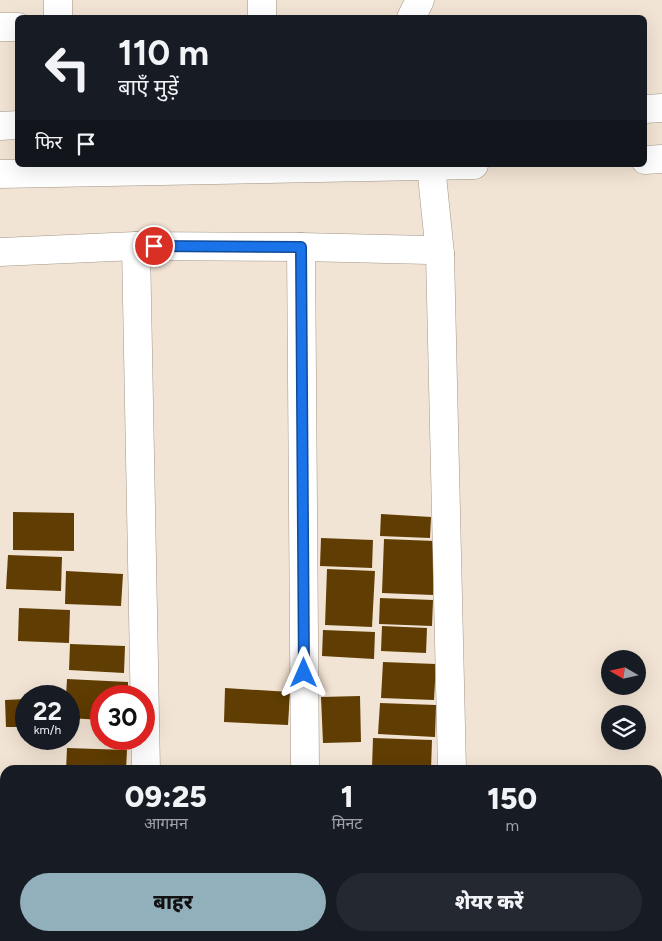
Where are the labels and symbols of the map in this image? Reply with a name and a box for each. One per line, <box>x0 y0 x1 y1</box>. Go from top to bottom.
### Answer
pin <box>133 225 175 267</box>
position arrow <box>277 646 329 698</box>
north arrow <box>601 650 646 695</box>
speed limit sign: 30 <box>90 685 155 750</box>

